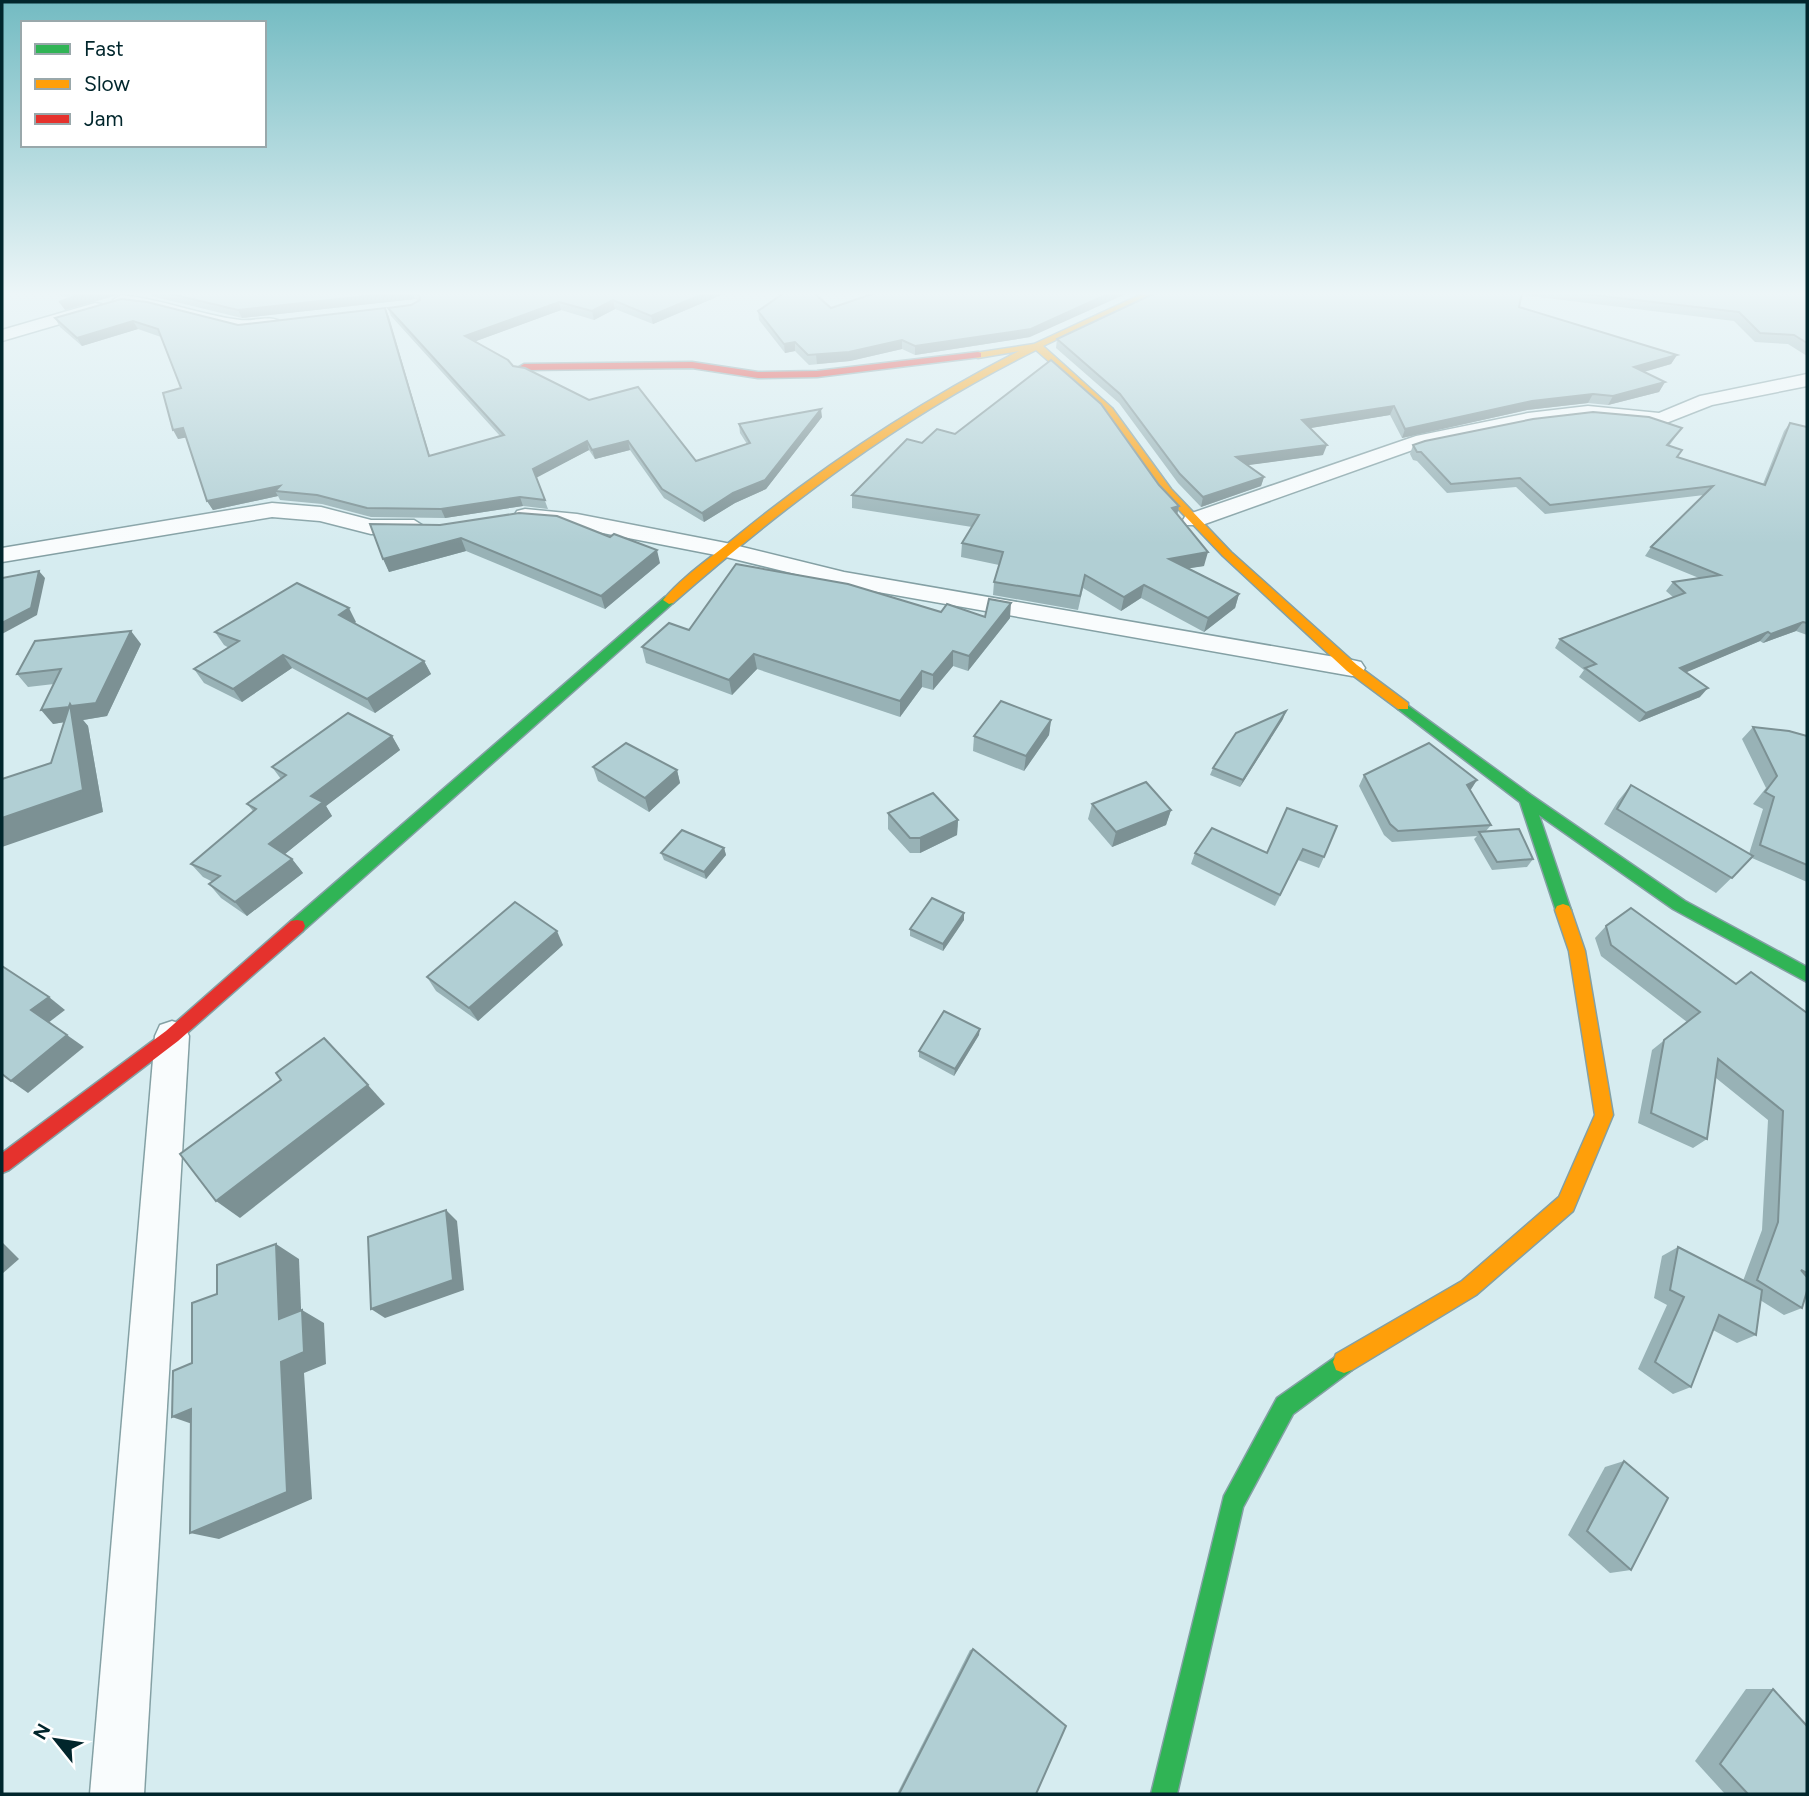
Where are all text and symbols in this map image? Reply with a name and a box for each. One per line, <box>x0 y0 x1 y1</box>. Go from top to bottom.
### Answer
legend <box>21 21 266 147</box>
text: Fast <box>84 36 124 61</box>
text: Slow <box>84 71 130 96</box>
text: Jam <box>84 106 123 131</box>
north arrow <box>21 1705 91 1775</box>
text: N <box>28 1720 55 1744</box>

